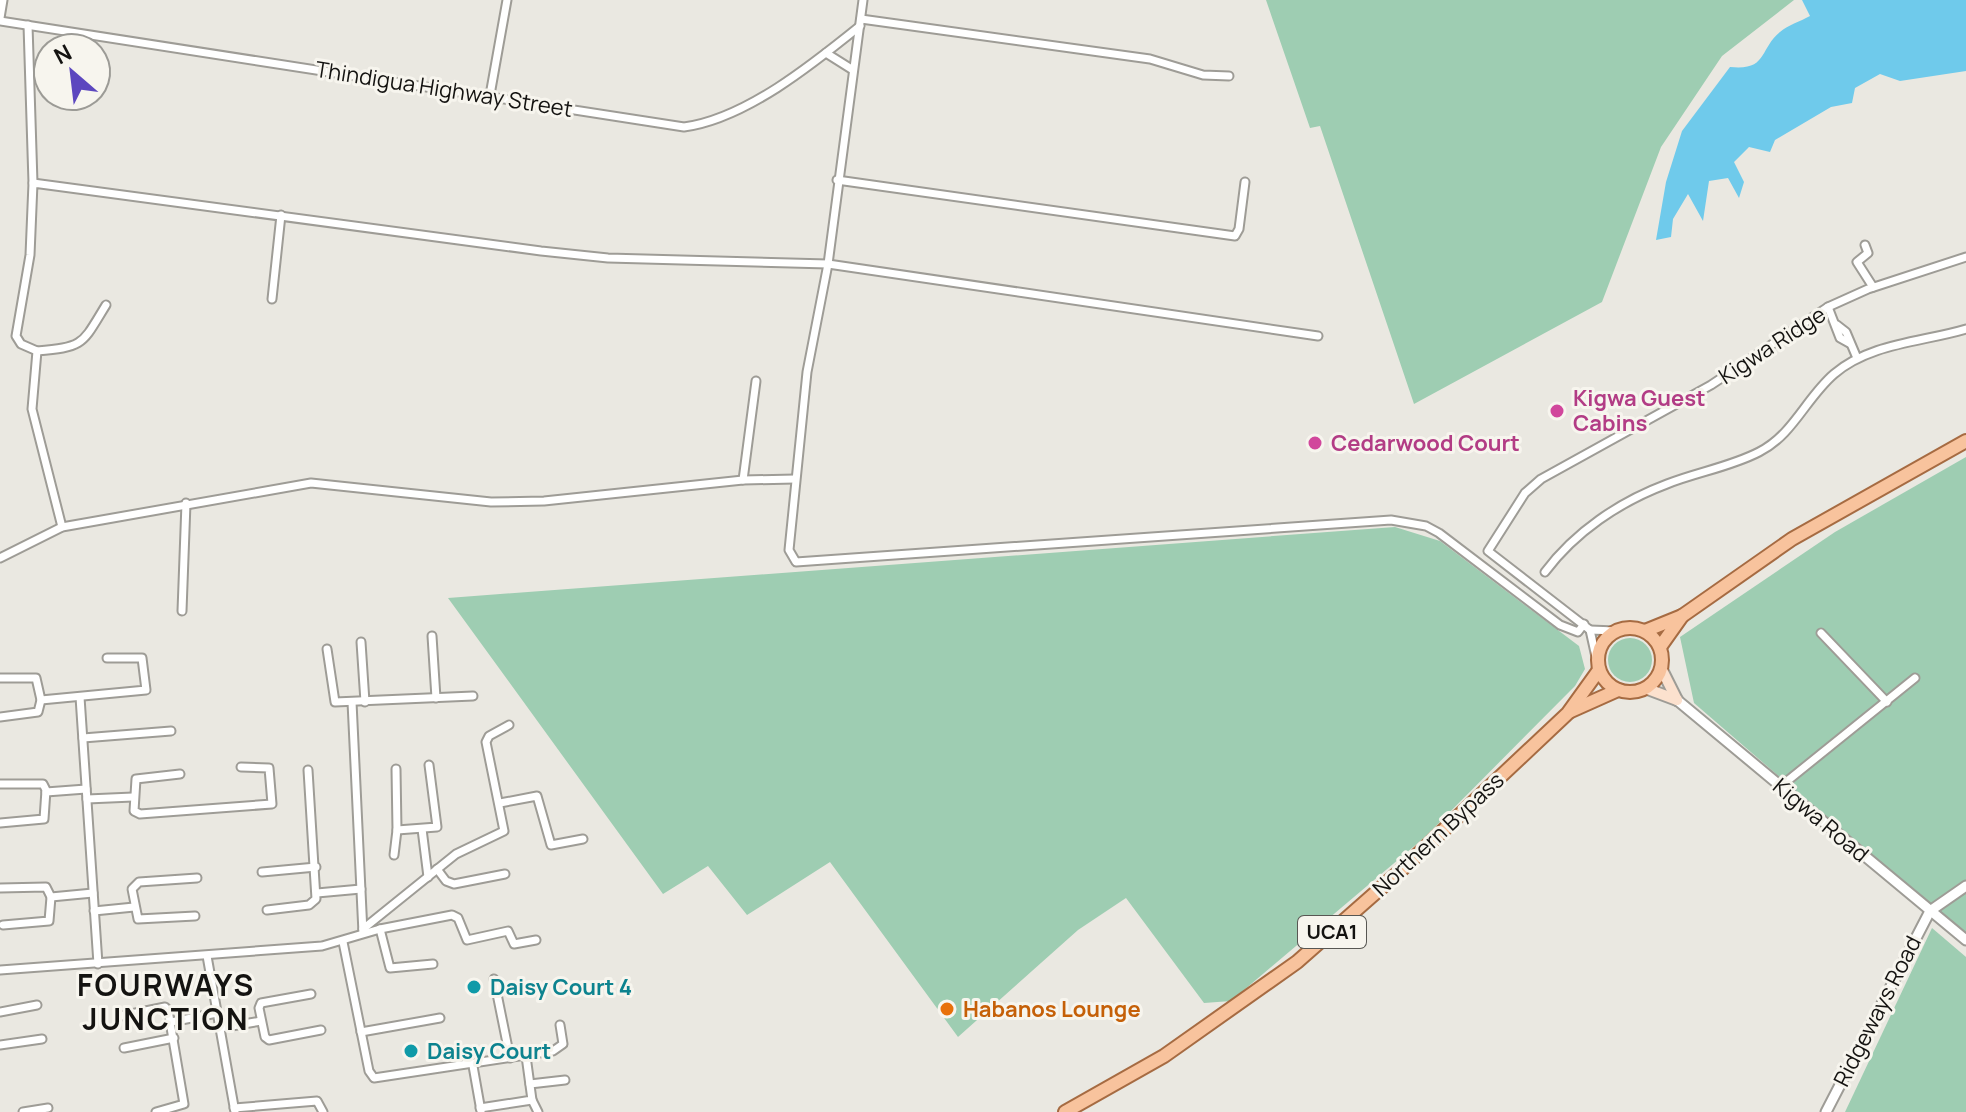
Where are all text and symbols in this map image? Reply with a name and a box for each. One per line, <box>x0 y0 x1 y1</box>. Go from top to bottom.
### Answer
north arrow <box>32 32 112 112</box>
text: N <box>49 37 77 71</box>
street label: Thindigua Highway Street <box>313 54 575 124</box>
street label: Kigwa Ridge <box>1713 299 1831 391</box>
place label: Kigwa Guest Cabins <box>1573 383 1706 438</box>
marker: Kigwa Guest Cabins <box>1548 402 1566 420</box>
place label: Cedarwood Court <box>1331 428 1520 458</box>
marker: Cedarwood Court <box>1306 434 1324 452</box>
street label: Northern Bypass <box>1366 765 1510 903</box>
street label: Kigwa Road <box>1767 771 1875 869</box>
road number: UCA1 <box>1298 916 1366 948</box>
street label: Ridgeways Road <box>1826 931 1928 1091</box>
district label: FOURWAYS JUNCTION <box>77 964 255 1039</box>
place label: Daisy Court 4 <box>490 972 632 1002</box>
marker: Daisy Court 4 <box>465 978 483 996</box>
place label: Habanos Lounge <box>963 994 1141 1024</box>
marker: Habanos Lounge <box>938 1000 956 1018</box>
place label: Daisy Court <box>427 1036 551 1066</box>
marker: Daisy Court <box>402 1042 420 1060</box>

